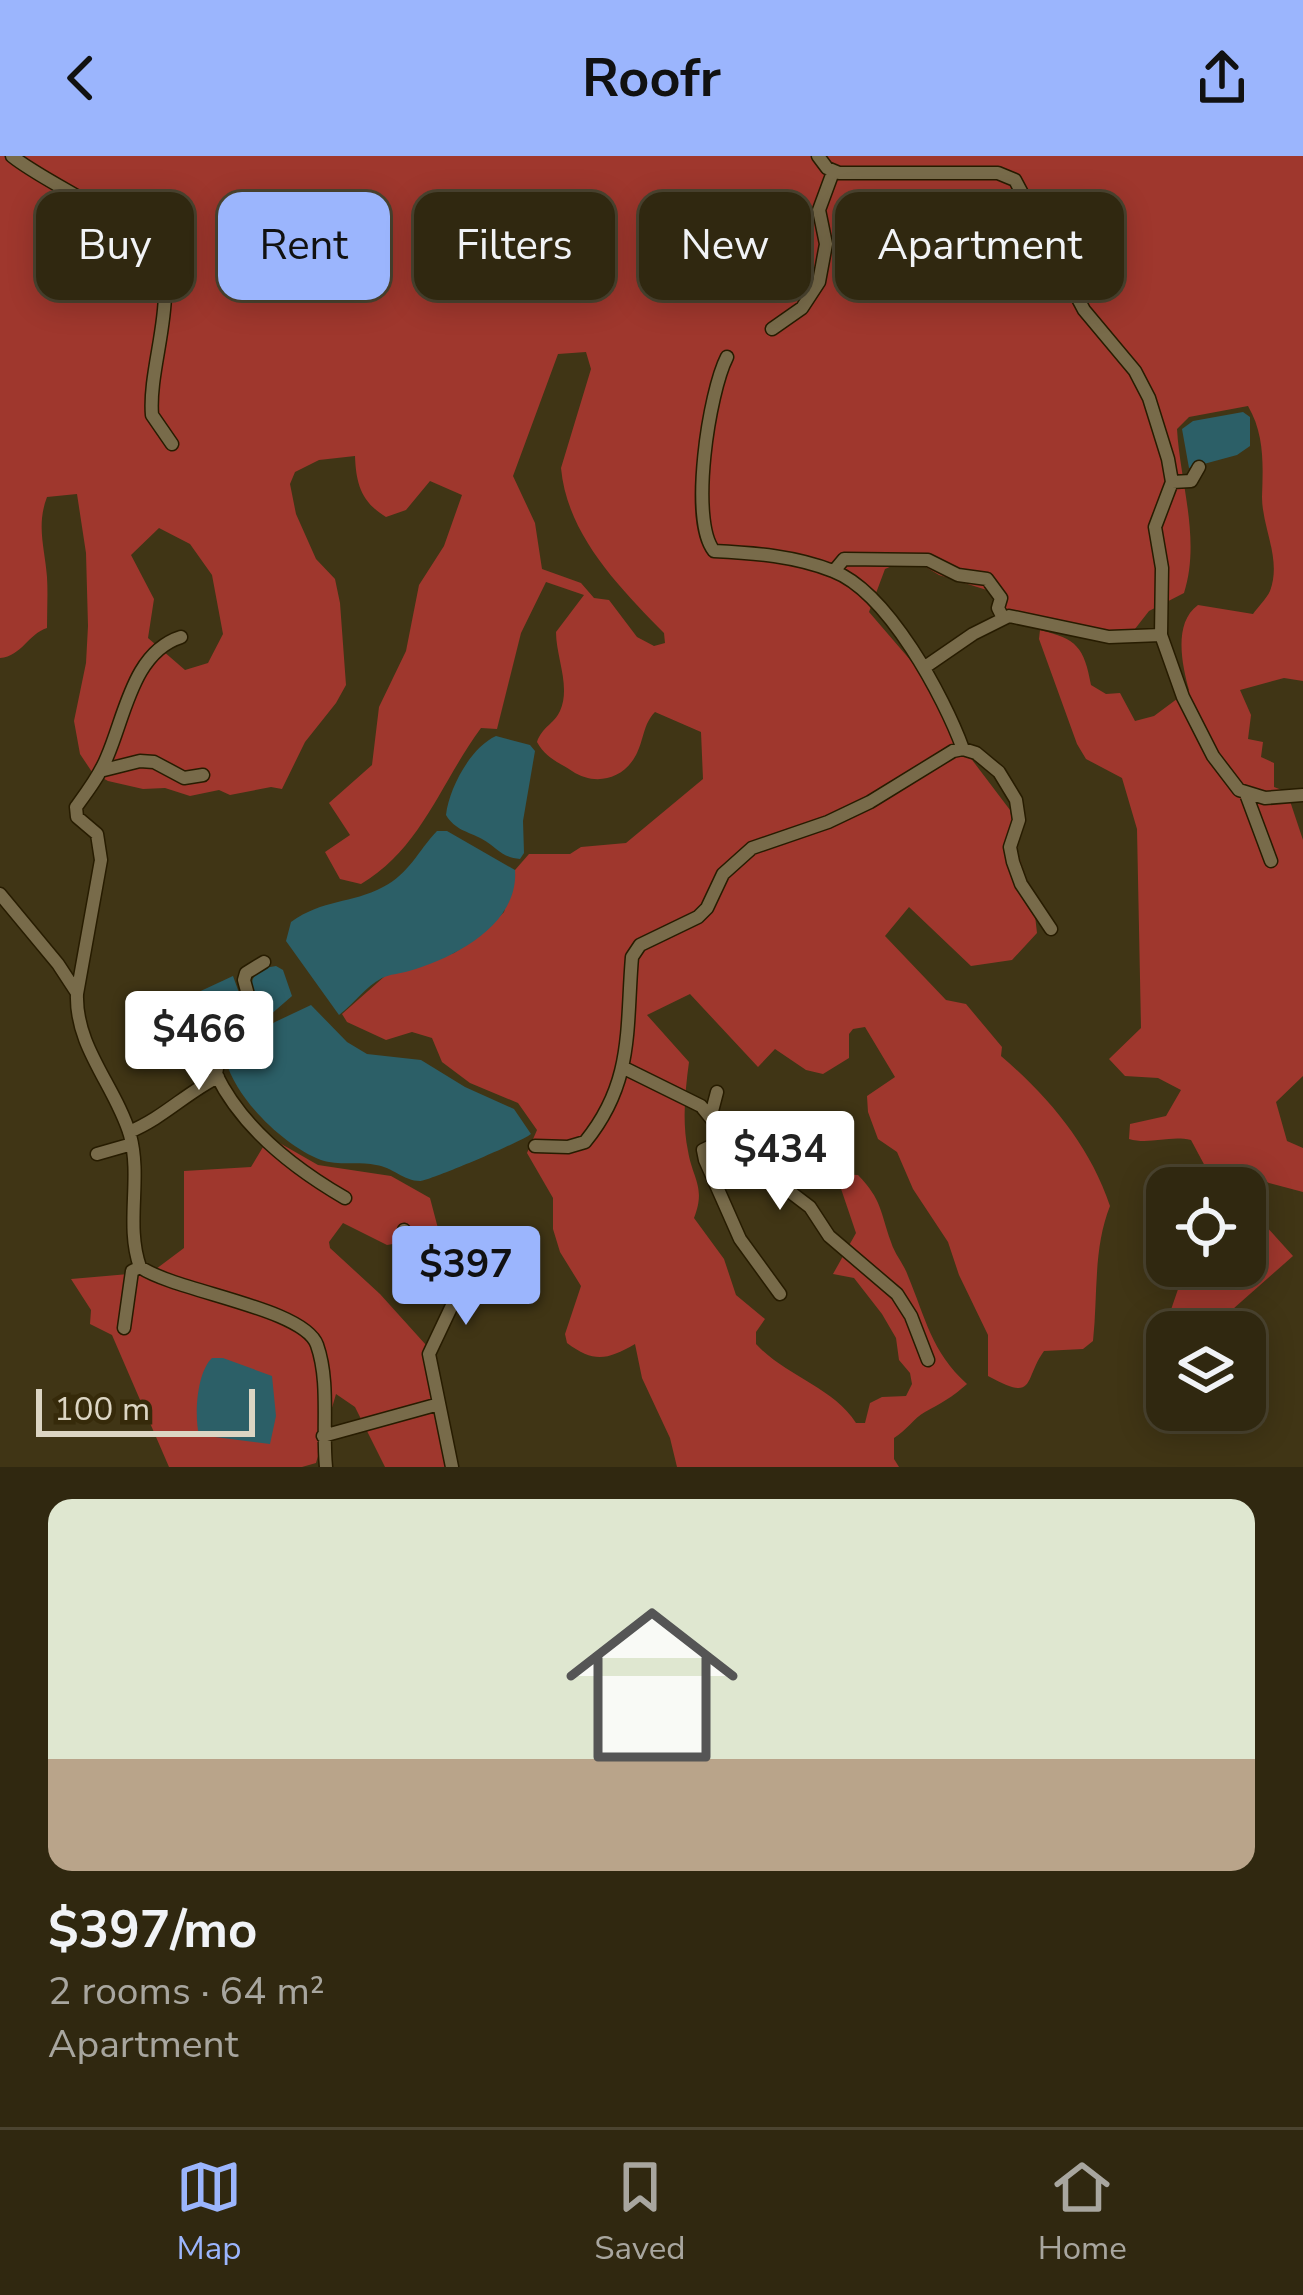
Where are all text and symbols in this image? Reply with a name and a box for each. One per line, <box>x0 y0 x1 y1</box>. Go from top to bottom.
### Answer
text: Roofr <box>582 41 721 115</box>
icon: back <box>48 45 114 111</box>
icon: share <box>1189 45 1255 111</box>
chip: Buy <box>36 192 194 300</box>
chip: Rent <box>218 192 390 300</box>
chip: Filters <box>414 192 615 300</box>
chip: New <box>639 192 811 300</box>
chip: Apartment <box>835 192 1124 300</box>
pin: $466 <box>128 991 270 1093</box>
text: $466 <box>152 1003 246 1056</box>
pin: $434 <box>709 1111 851 1213</box>
text: $434 <box>733 1123 827 1176</box>
map controls <box>1146 1167 1266 1431</box>
button: locate <box>1146 1167 1266 1287</box>
pin: $397 <box>395 1226 537 1328</box>
text: $397 <box>419 1238 513 1291</box>
button: layers <box>1146 1311 1266 1431</box>
scale bar <box>36 1383 255 1436</box>
text: 100 m <box>54 1387 150 1432</box>
icon: home <box>544 1577 760 1793</box>
text: $397/mo <box>48 1895 257 1965</box>
text: 2 rooms · 64 m² <box>48 1965 325 2018</box>
text: Apartment <box>48 2018 238 2071</box>
tab: Map <box>176 2154 242 2271</box>
tab: Saved <box>594 2154 685 2271</box>
tab: Home <box>1038 2154 1127 2271</box>

